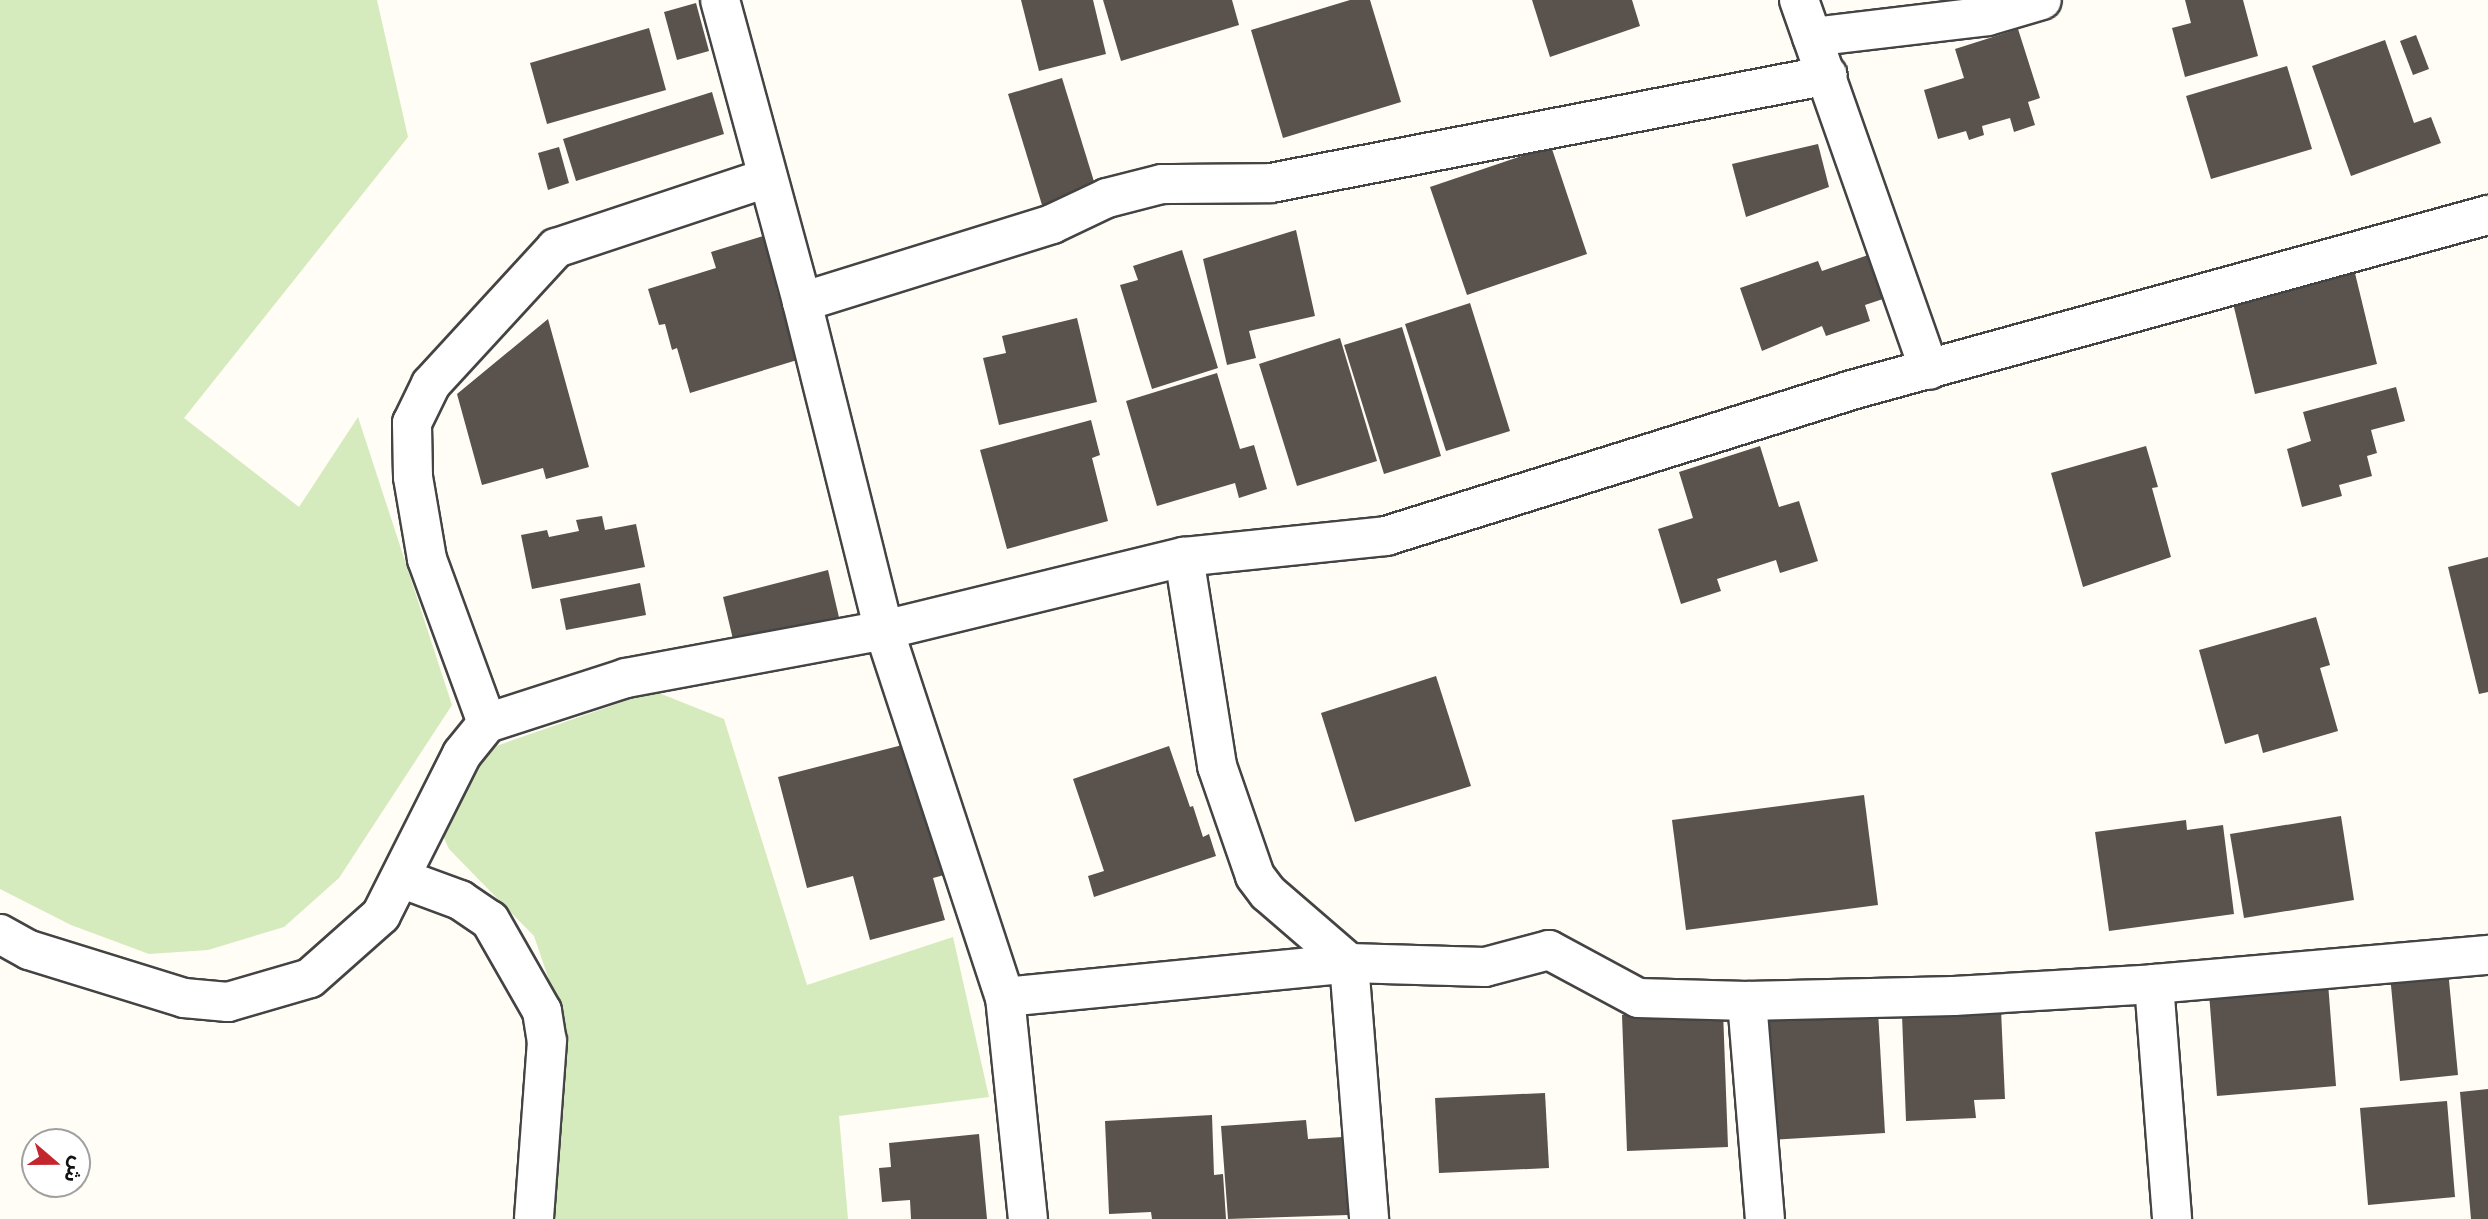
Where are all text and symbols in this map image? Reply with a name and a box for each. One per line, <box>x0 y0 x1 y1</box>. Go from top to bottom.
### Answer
north arrow <box>21 1128 91 1198</box>
text: ش <box>59 1154 90 1186</box>

